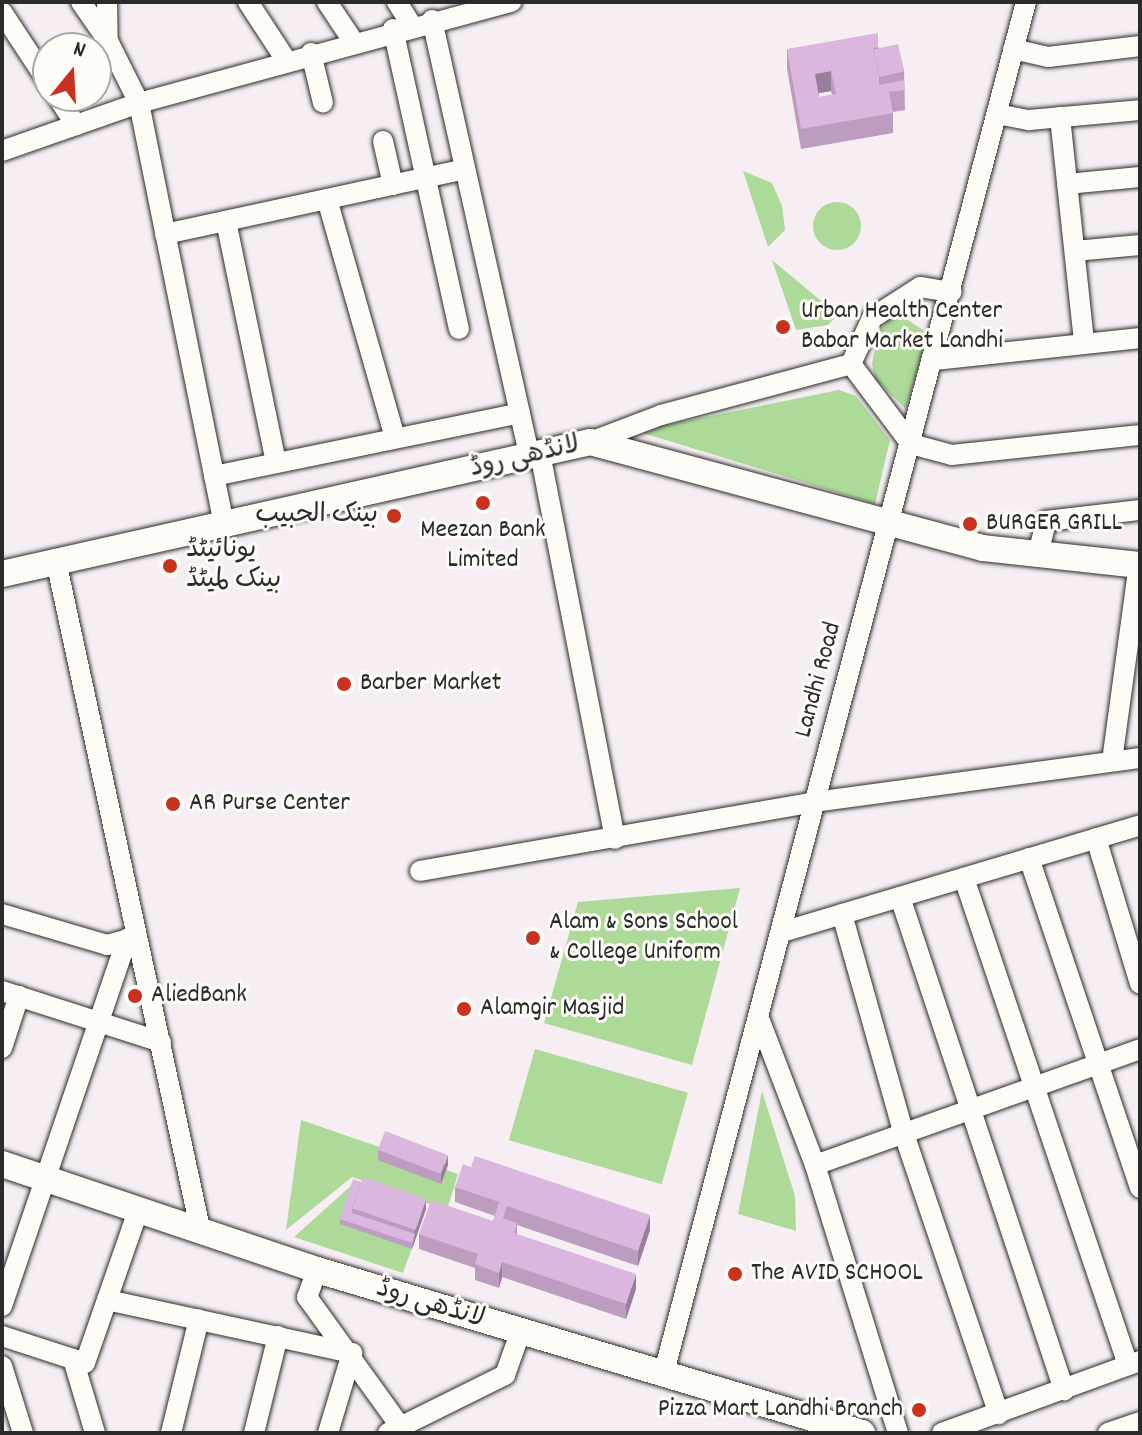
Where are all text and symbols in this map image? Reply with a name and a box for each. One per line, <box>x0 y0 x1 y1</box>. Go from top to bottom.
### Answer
north arrow <box>32 32 112 112</box>
text: N <box>69 34 89 67</box>
place label: Urban Health Center Babar Market Landhi <box>801 296 1003 358</box>
marker: Urban Health Center Babar Market Landhi <box>772 316 794 338</box>
street label: لانڈھی روڈ <box>467 430 583 486</box>
marker: Meezan Bank Limited <box>474 494 492 512</box>
place label: بينک الحبيب <box>255 500 378 532</box>
marker: بينک الحبيب <box>385 507 403 525</box>
place label: BURGER GRILL <box>986 508 1122 540</box>
place label: Meezan Bank Limited <box>420 515 546 576</box>
marker: BURGER GRILL <box>961 515 979 533</box>
place label: یونائیٹڈ بینک لمیٹڈ <box>186 535 281 596</box>
marker: یونائیٹڈ بینک لمیٹڈ <box>161 557 179 575</box>
street label: Landhi Road <box>789 619 849 741</box>
place label: Barber Market <box>360 668 501 700</box>
marker: Barber Market <box>335 675 353 693</box>
place label: AR Purse Center <box>189 788 350 820</box>
marker: AR Purse Center <box>164 795 182 813</box>
place label: Alam & Sons School & College Uniform <box>549 907 738 968</box>
marker: Alam & Sons School & College Uniform <box>524 929 542 947</box>
place label: AliedBank <box>151 980 247 1012</box>
marker: AliedBank <box>126 987 144 1005</box>
place label: Alamgir Masjid <box>480 993 624 1025</box>
marker: Alamgir Masjid <box>455 1000 473 1018</box>
place label: The AVID SCHOOL <box>751 1258 923 1290</box>
marker: The AVID SCHOOL <box>726 1265 744 1283</box>
street label: لانڈھی روڈ <box>372 1274 488 1336</box>
place label: Pizza Mart Landhi Branch <box>658 1394 903 1426</box>
marker: Pizza Mart Landhi Branch <box>910 1401 928 1419</box>

